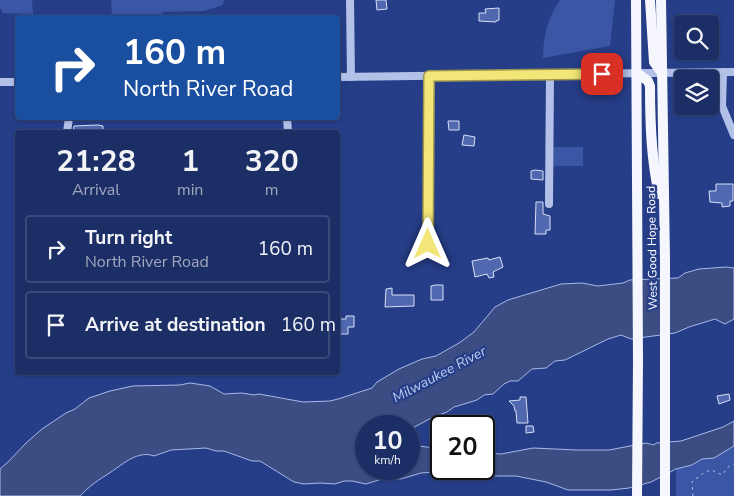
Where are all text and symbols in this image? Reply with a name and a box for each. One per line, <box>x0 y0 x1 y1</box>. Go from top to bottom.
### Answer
map controls <box>674 15 719 115</box>
button: search <box>674 15 719 60</box>
text: 160 m <box>123 29 226 76</box>
icon: right <box>40 35 105 100</box>
pin <box>581 53 623 95</box>
icon: arrive <box>588 60 616 88</box>
button: layers <box>674 70 719 115</box>
text: North River Road <box>123 74 293 104</box>
text: 21:28 <box>56 141 136 182</box>
text: 1 <box>181 141 199 182</box>
text: 320 <box>245 141 299 182</box>
text: Arrival <box>72 179 120 201</box>
text: min <box>177 179 203 201</box>
text: m <box>265 179 279 201</box>
street label: West Good Hope Road <box>643 186 661 310</box>
position arrow <box>401 217 453 269</box>
text: Turn right <box>85 225 172 251</box>
icon: right <box>42 235 70 263</box>
text: 160 m <box>258 236 313 262</box>
text: North River Road <box>85 251 209 273</box>
icon: arrive <box>42 311 70 339</box>
text: Arrive at destination <box>85 312 266 338</box>
text: 160 m <box>281 312 336 338</box>
water label: Milwaukee River <box>389 341 490 407</box>
speed limit sign: 20 <box>430 415 495 480</box>
text: 10 <box>372 424 403 458</box>
text: km/h <box>374 452 401 468</box>

